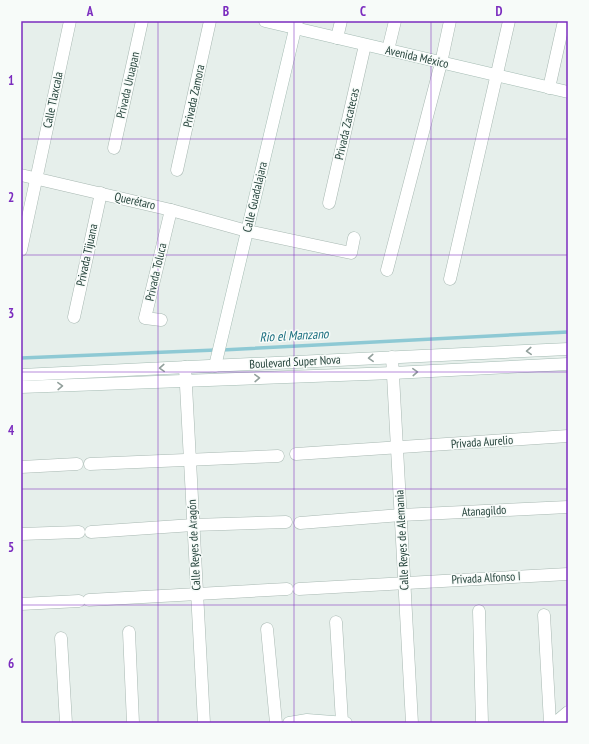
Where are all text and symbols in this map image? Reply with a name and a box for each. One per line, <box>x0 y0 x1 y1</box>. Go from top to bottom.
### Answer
text: A <box>86 3 94 20</box>
text: B <box>223 3 229 20</box>
text: C <box>360 3 366 20</box>
text: D <box>496 3 503 20</box>
street label: Avenida México <box>384 42 450 71</box>
street label: Privada Uruapan <box>113 50 142 120</box>
street label: Privada Zamora <box>180 63 208 129</box>
street label: Calle Tlaxcala <box>39 70 66 129</box>
text: 1 <box>8 72 14 89</box>
street label: Privada Zacatecas <box>331 87 362 161</box>
street label: Calle Guadalajara <box>239 160 270 234</box>
text: 2 <box>8 189 14 206</box>
street label: Querétaro <box>113 189 157 212</box>
street label: Privada Tijuana <box>73 222 100 287</box>
street label: Privada Toluca <box>142 241 170 302</box>
text: 3 <box>8 305 14 322</box>
water label: Rio el Manzano <box>259 325 330 346</box>
one-way arrow <box>526 347 532 355</box>
street label: Boulevard Super Nova <box>249 352 341 371</box>
one-way arrow <box>368 354 374 363</box>
one-way arrow <box>159 364 165 373</box>
one-way arrow <box>412 367 418 376</box>
one-way arrow <box>254 374 260 382</box>
one-way arrow <box>57 381 63 390</box>
text: 4 <box>8 422 15 439</box>
street label: Privada Aurelio <box>450 432 514 451</box>
street label: Calle Reyes de Alemania <box>391 489 412 591</box>
street label: Calle Reyes de Aragón <box>184 499 203 591</box>
street label: Atanagildo <box>461 502 507 519</box>
text: 5 <box>8 539 14 556</box>
street label: Privada Alfonso I <box>451 568 521 587</box>
text: 6 <box>8 655 14 672</box>

